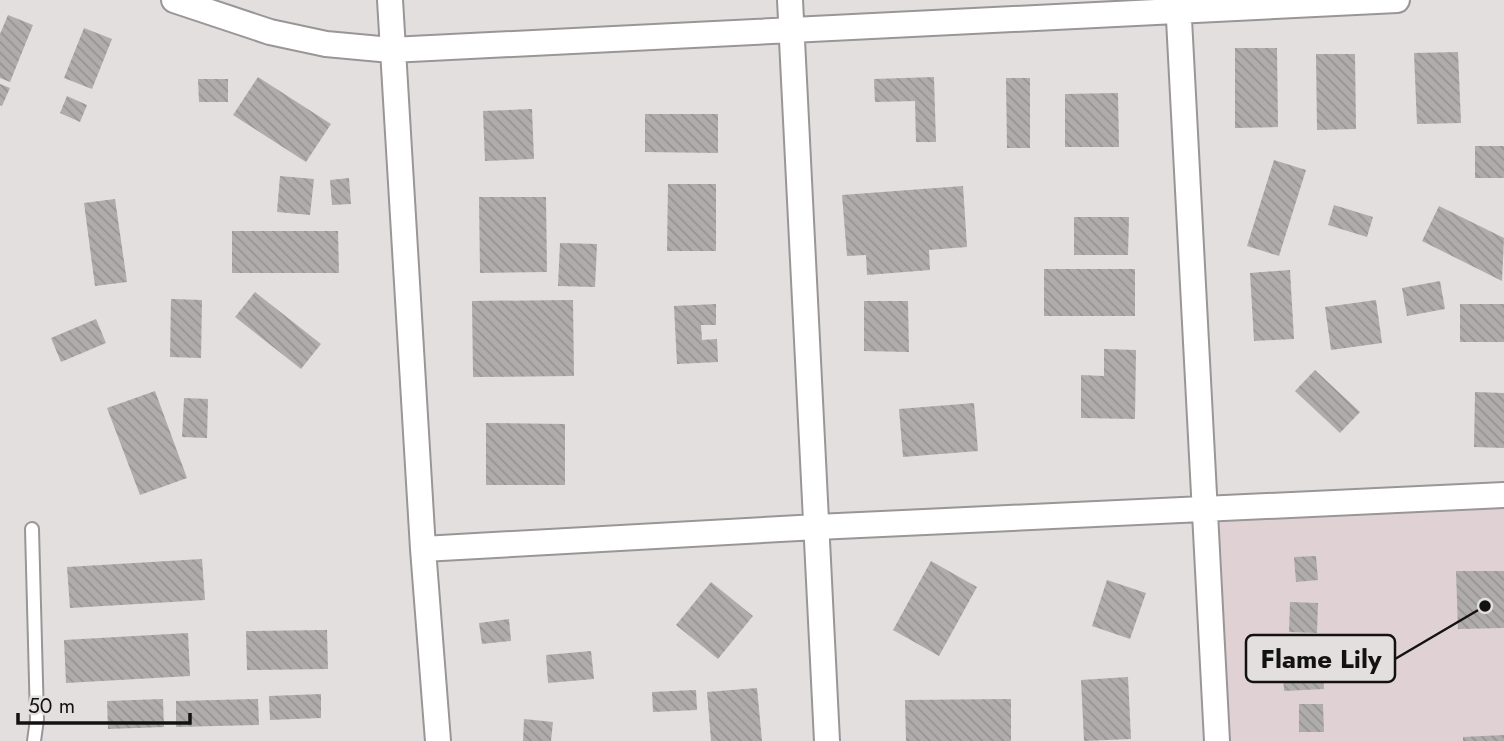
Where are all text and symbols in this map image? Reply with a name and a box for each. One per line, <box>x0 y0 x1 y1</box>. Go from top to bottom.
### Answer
callout: Flame Lily <box>1246 635 1395 682</box>
text: Flame Lily <box>1261 640 1382 678</box>
scale bar <box>18 682 189 726</box>
text: 50 m <box>28 691 75 721</box>

